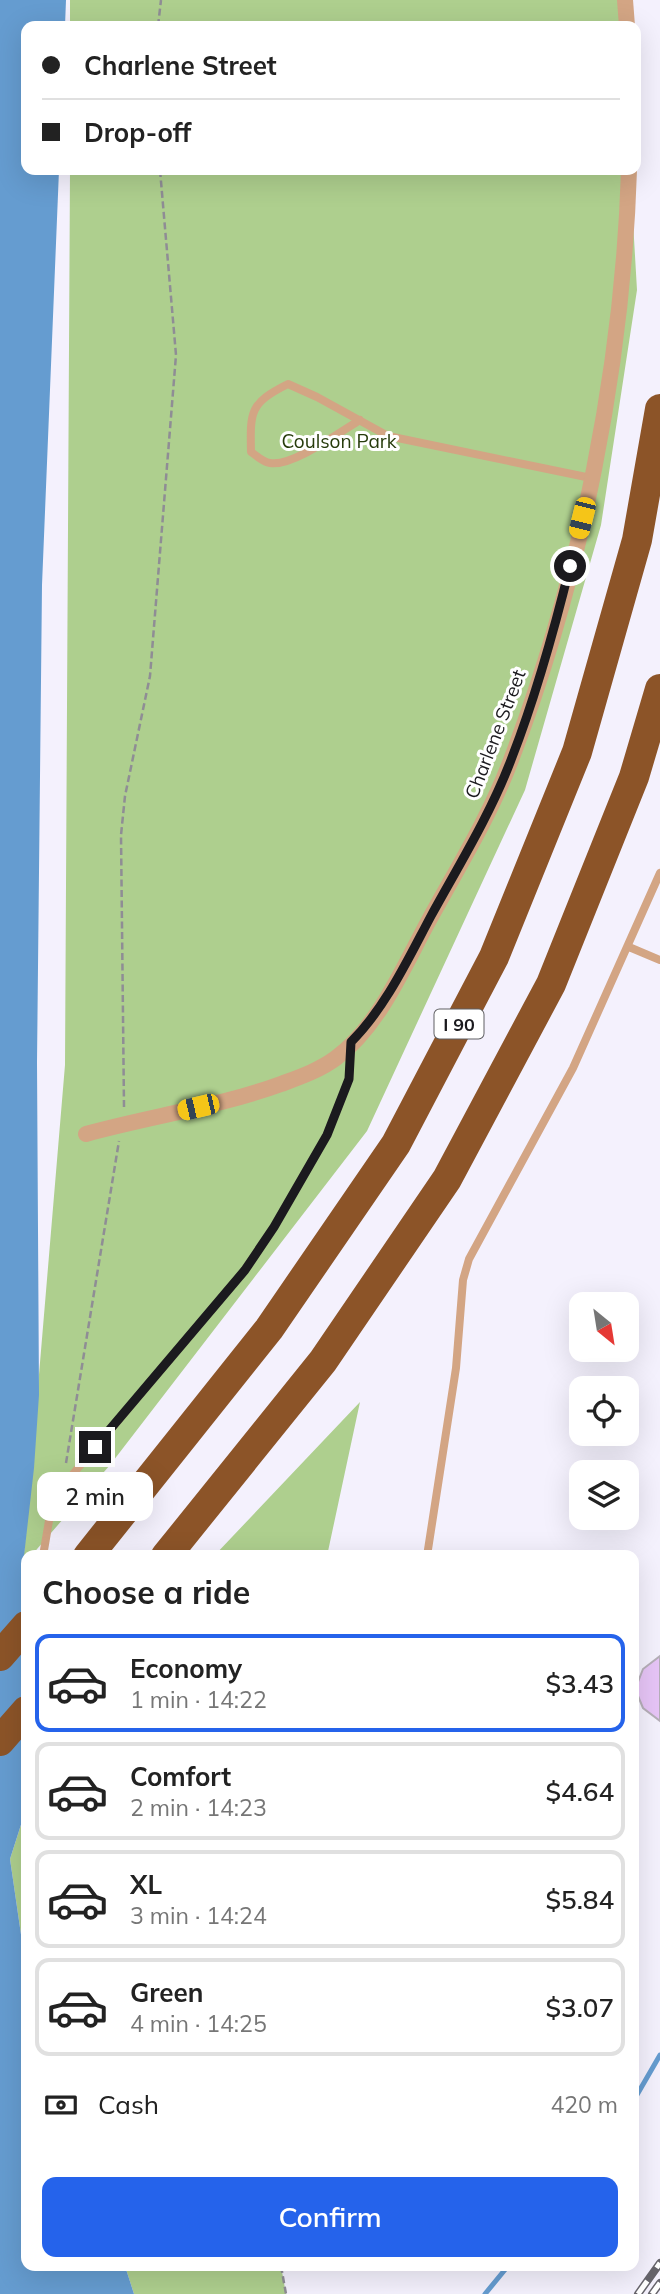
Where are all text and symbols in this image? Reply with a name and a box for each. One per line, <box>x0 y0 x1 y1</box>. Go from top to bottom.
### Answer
text: Charlene Street <box>84 49 277 82</box>
text: Drop-off <box>84 116 191 149</box>
park label: Coulson Park <box>281 429 397 453</box>
car <box>567 495 598 541</box>
route start <box>554 550 586 582</box>
street label: Charlene Street <box>459 666 531 802</box>
road number: I 90 <box>434 1009 484 1038</box>
car <box>176 1092 221 1122</box>
north arrow <box>569 1292 639 1362</box>
map controls <box>569 1292 639 1530</box>
button: locate <box>569 1376 639 1446</box>
route end <box>79 1431 111 1463</box>
button: layers <box>569 1460 639 1530</box>
callout: 2 min <box>37 1472 153 1520</box>
text: 2 min <box>65 1482 125 1511</box>
text: Choose a ride <box>42 1572 250 1612</box>
icon: car <box>46 1652 109 1715</box>
text: Economy <box>130 1652 242 1685</box>
text: $3.43 <box>545 1667 614 1700</box>
text: 1 min · 14:22 <box>130 1685 267 1714</box>
icon: car <box>46 1760 109 1823</box>
text: Comfort <box>130 1760 231 1793</box>
text: $4.64 <box>545 1775 614 1808</box>
text: 2 min · 14:23 <box>130 1793 267 1822</box>
icon: car <box>46 1868 109 1931</box>
text: XL <box>130 1868 162 1901</box>
text: $5.84 <box>545 1883 614 1916</box>
text: 3 min · 14:24 <box>130 1901 267 1930</box>
icon: car <box>46 1976 109 2039</box>
text: Green <box>130 1976 203 2009</box>
text: $3.07 <box>545 1991 614 2024</box>
text: 4 min · 14:25 <box>130 2009 267 2038</box>
icon: cash <box>42 2086 80 2124</box>
text: Cash <box>98 2088 159 2121</box>
text: 420 m <box>550 2090 618 2119</box>
button: Confirm <box>42 2177 618 2257</box>

